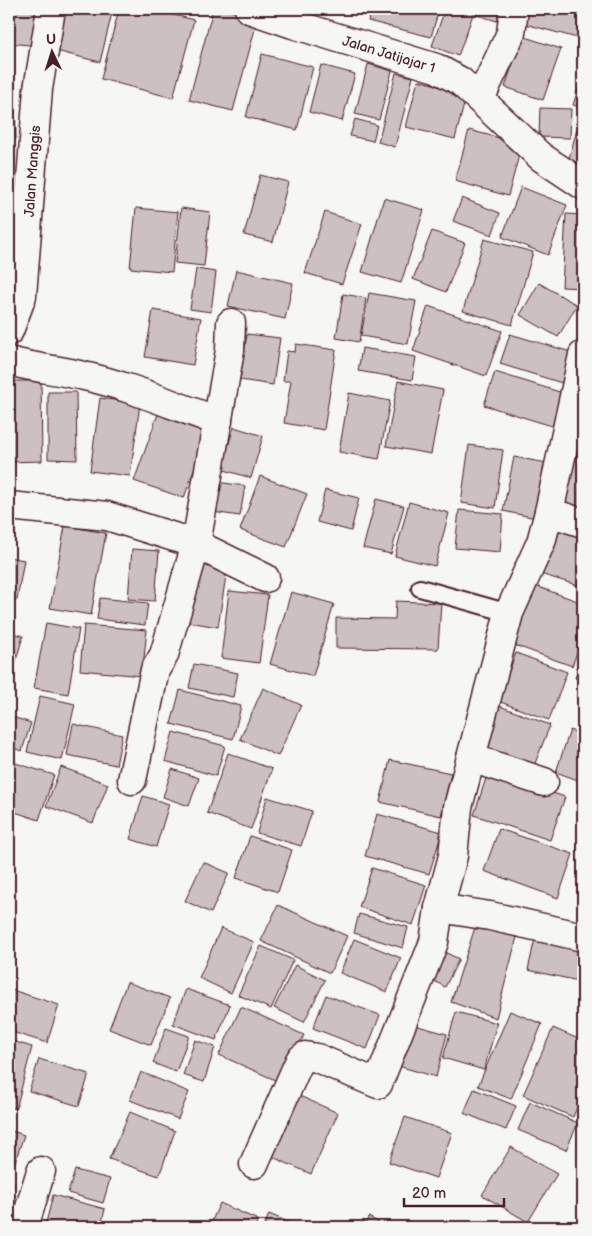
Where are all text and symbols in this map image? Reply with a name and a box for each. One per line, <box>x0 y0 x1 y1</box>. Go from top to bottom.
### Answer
north arrow <box>28 28 78 78</box>
text: U <box>46 31 57 48</box>
street label: Jalan Jatijajar 1 <box>340 32 437 77</box>
street label: Jalan Manggis <box>21 125 44 217</box>
scale bar <box>404 1176 504 1208</box>
text: 20 m <box>412 1184 446 1203</box>

